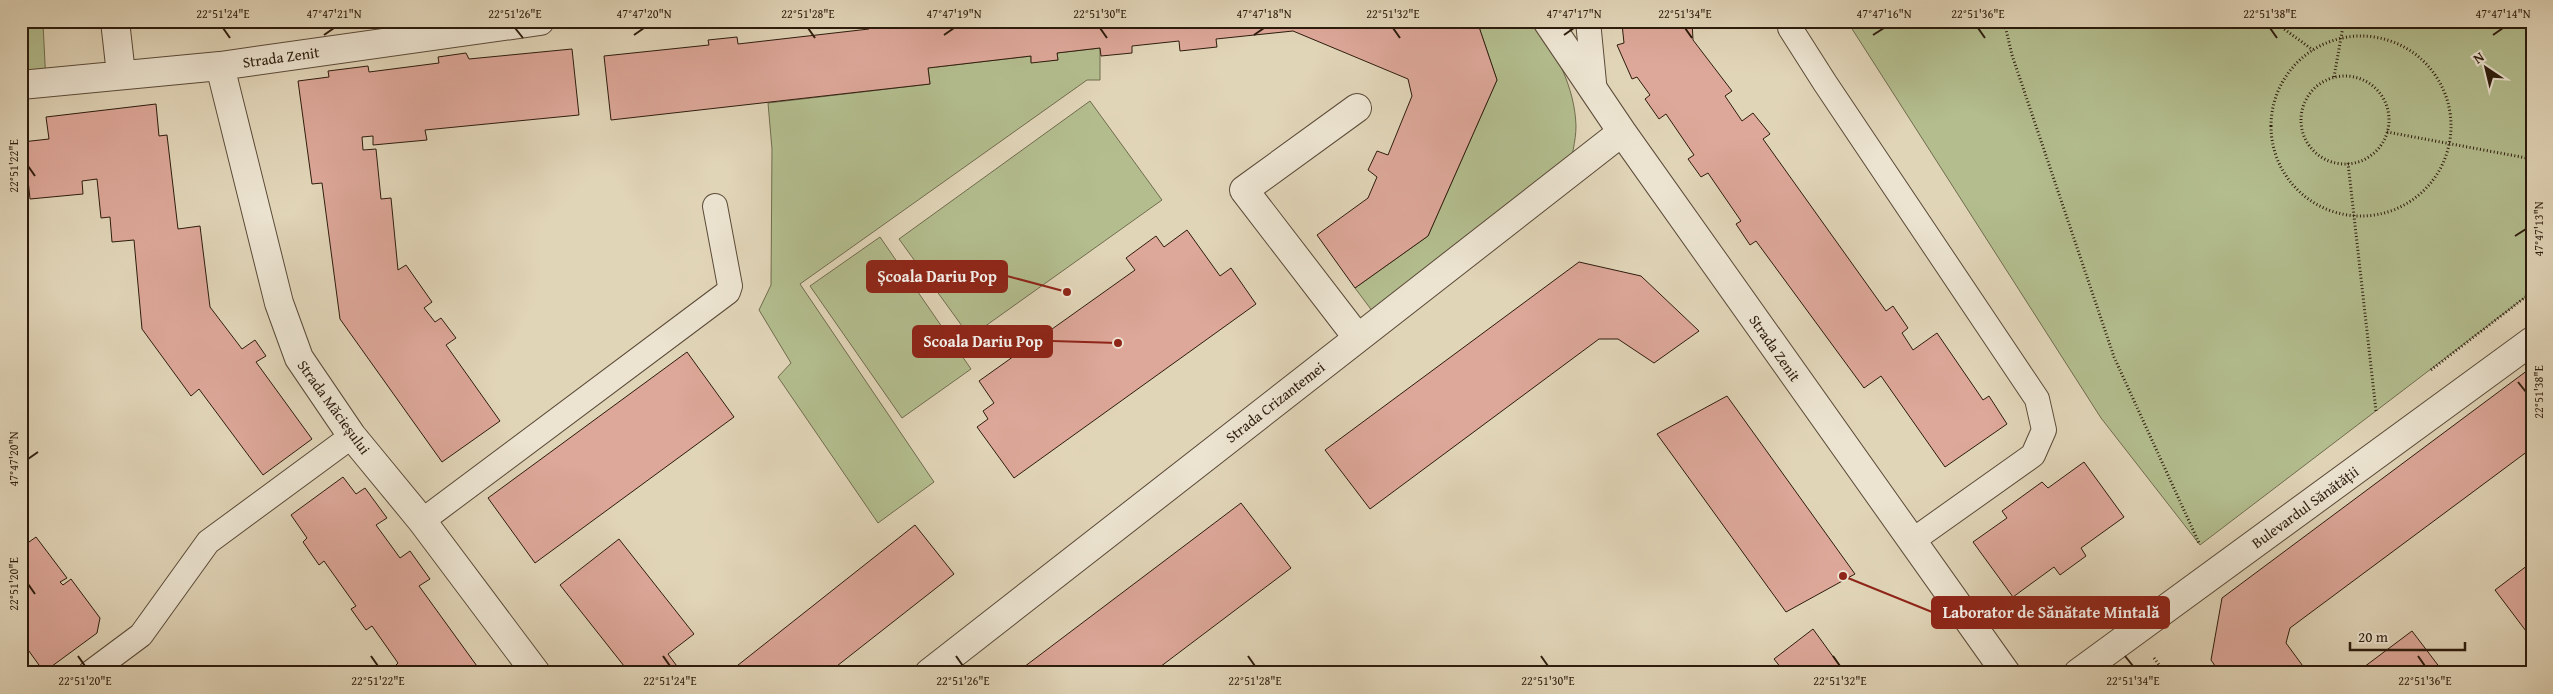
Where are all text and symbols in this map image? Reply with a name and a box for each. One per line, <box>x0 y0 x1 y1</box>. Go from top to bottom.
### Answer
text: 22°51'24"E <box>196 5 250 22</box>
text: 47°47'21"N <box>306 5 362 22</box>
text: 22°51'26"E <box>488 5 542 22</box>
text: 47°47'20"N <box>616 5 672 22</box>
text: 22°51'28"E <box>781 5 835 22</box>
text: 47°47'19"N <box>926 5 982 22</box>
text: 22°51'30"E <box>1073 5 1127 22</box>
text: 47°47'18"N <box>1236 5 1292 22</box>
text: 22°51'32"E <box>1366 5 1420 22</box>
text: 47°47'17"N <box>1546 5 1602 22</box>
text: 22°51'34"E <box>1658 5 1712 22</box>
text: 47°47'16"N <box>1856 5 1912 22</box>
text: 22°51'36"E <box>1951 5 2005 22</box>
text: 22°51'38"E <box>2243 5 2297 22</box>
text: 47°47'14"N <box>2475 5 2531 22</box>
street label: Strada Zenit <box>241 41 321 73</box>
north arrow <box>2460 42 2510 92</box>
text: N <box>2469 46 2489 68</box>
text: 22°51'22"E <box>5 139 22 193</box>
text: 47°47'13"N <box>2530 201 2547 257</box>
callout: Școala Dariu Pop <box>867 261 1007 292</box>
text: Școala Dariu Pop <box>877 264 997 288</box>
street label: Strada Zenit <box>1744 310 1806 386</box>
callout: Scoala Dariu Pop <box>913 326 1052 357</box>
text: Scoala Dariu Pop <box>923 329 1043 353</box>
street label: Strada Măcieșului <box>293 356 375 458</box>
street label: Strada Crizantemei <box>1221 357 1329 447</box>
text: 22°51'38"E <box>2530 365 2547 419</box>
text: 47°47'20"N <box>5 431 22 487</box>
street label: Bulevardul Sănătății <box>2247 461 2363 553</box>
text: 22°51'20"E <box>5 557 22 611</box>
callout: Laborator de Sănătate Mintală <box>1932 597 2169 628</box>
text: Laborator de Sănătate Mintală <box>1943 600 2160 624</box>
scale bar <box>2350 619 2466 651</box>
text: 20 m <box>2358 626 2389 647</box>
text: 22°51'20"E <box>58 672 112 689</box>
text: 22°51'22"E <box>351 672 405 689</box>
text: 22°51'24"E <box>643 672 697 689</box>
text: 22°51'26"E <box>936 672 990 689</box>
text: 22°51'28"E <box>1228 672 1282 689</box>
text: 22°51'30"E <box>1521 672 1575 689</box>
text: 22°51'32"E <box>1813 672 1867 689</box>
text: 22°51'34"E <box>2106 672 2160 689</box>
text: 22°51'36"E <box>2398 672 2452 689</box>

